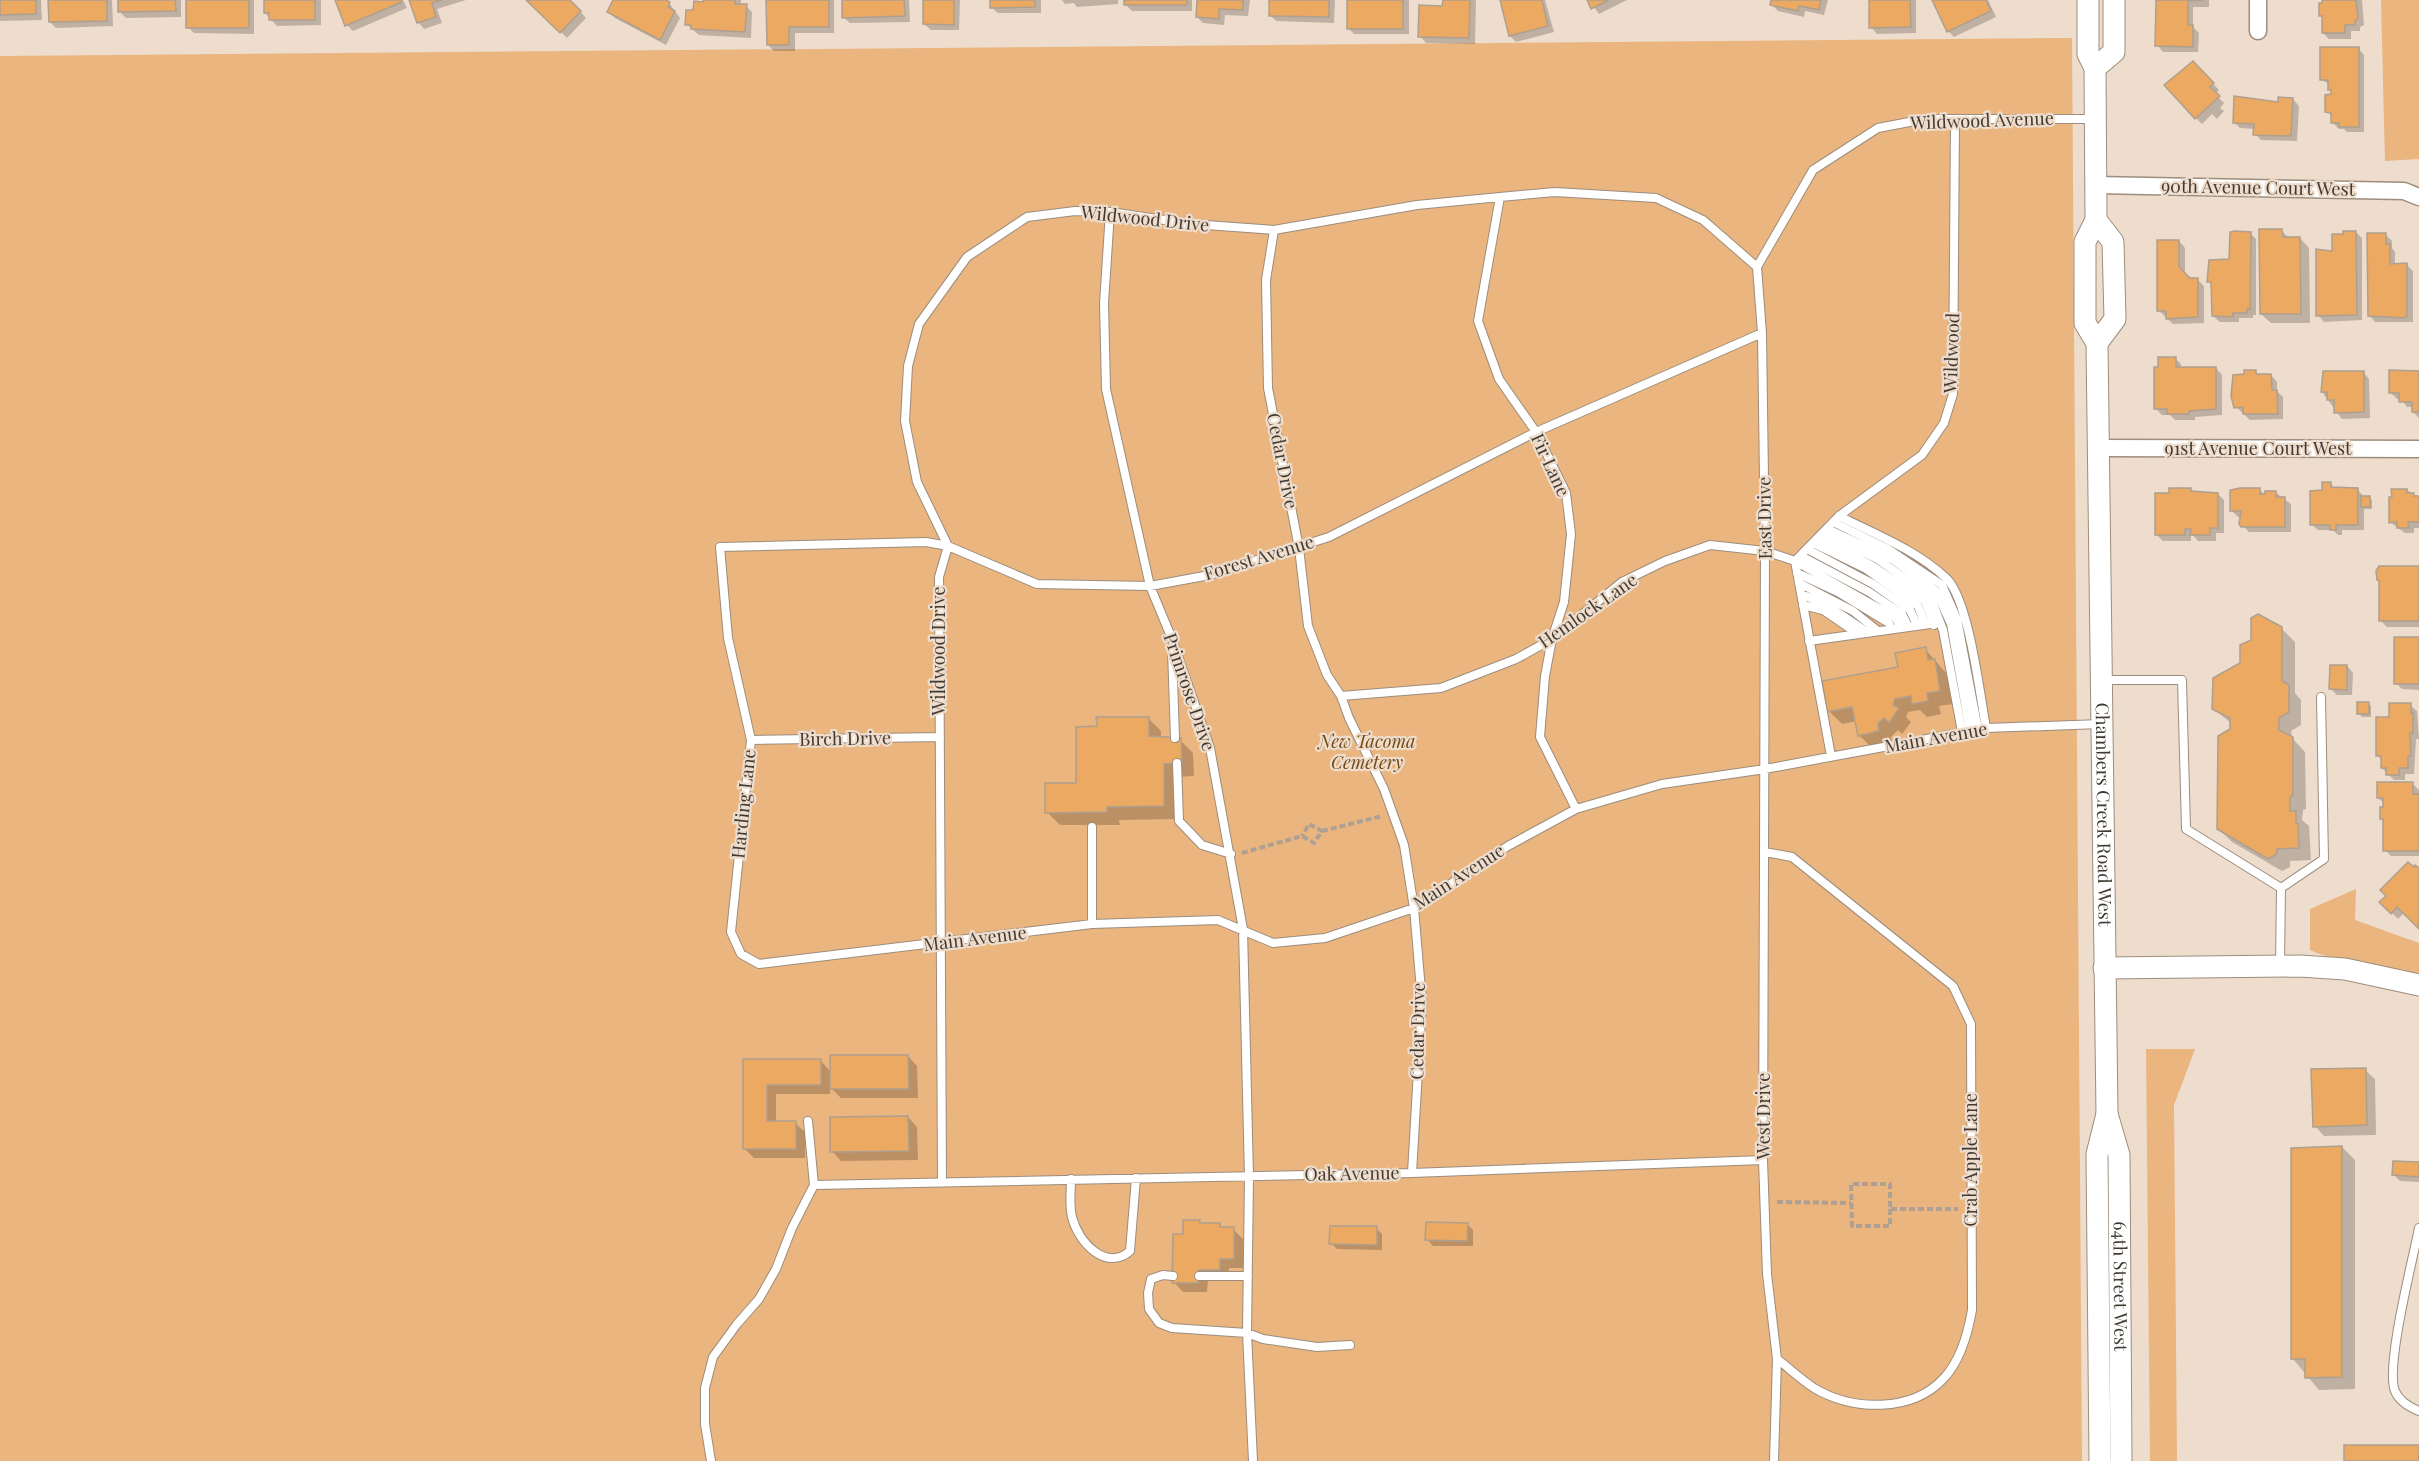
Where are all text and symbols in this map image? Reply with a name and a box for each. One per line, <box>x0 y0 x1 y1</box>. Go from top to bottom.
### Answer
street label: Wildwood Avenue <box>1909 106 2054 135</box>
street label: 90th Avenue Court West <box>2161 173 2356 201</box>
street label: Wildwood Drive <box>1079 199 1210 237</box>
street label: Wildwood <box>1938 312 1964 395</box>
street label: Cedar Drive <box>1262 411 1304 511</box>
street label: Fir Lane <box>1526 429 1576 500</box>
street label: 91st Avenue Court West <box>2165 436 2352 460</box>
street label: East Drive <box>1751 477 1777 560</box>
street label: Forest Avenue <box>1201 529 1317 585</box>
street label: Hemlock Lane <box>1533 567 1642 653</box>
street label: Wildwood Drive <box>926 587 950 716</box>
street label: Primrose Drive <box>1159 630 1221 754</box>
street label: Chambers Creek Road West <box>2091 702 2118 927</box>
street label: Main Avenue <box>1883 716 1989 758</box>
street label: Birch Drive <box>799 725 891 751</box>
park label: New Tacoma Cemetery <box>1316 729 1416 774</box>
street label: Harding Lane <box>725 748 761 860</box>
street label: Main Avenue <box>1408 838 1509 915</box>
street label: Main Avenue <box>922 920 1028 956</box>
street label: Cedar Drive <box>1404 982 1430 1080</box>
street label: West Drive <box>1751 1073 1775 1160</box>
street label: Crab Apple Lane <box>1958 1093 1982 1227</box>
street label: Oak Avenue <box>1304 1160 1400 1186</box>
street label: 64th Street West <box>2108 1221 2133 1352</box>

